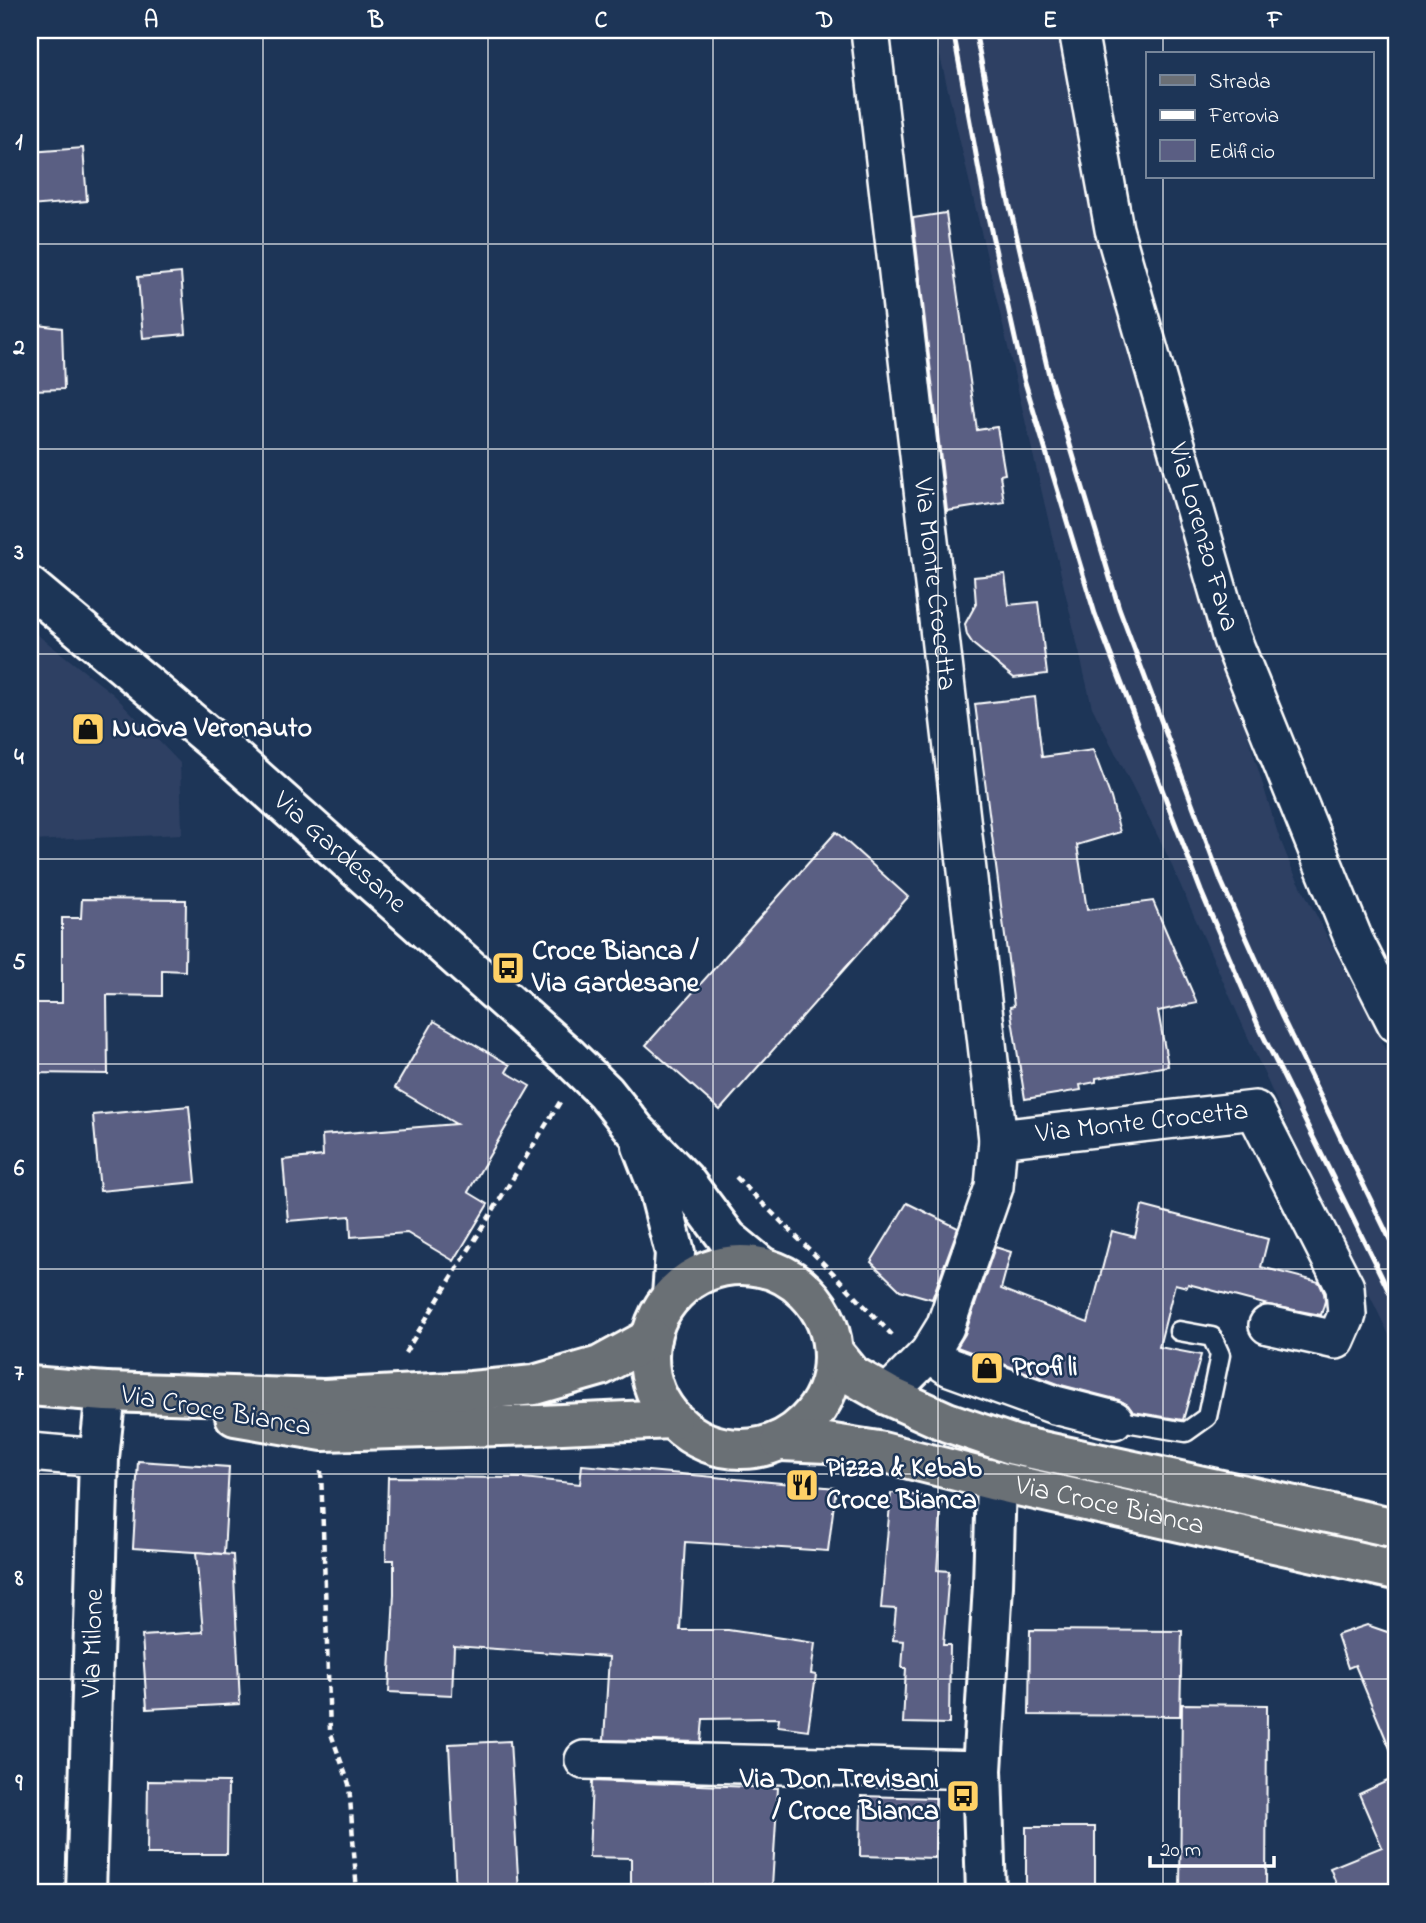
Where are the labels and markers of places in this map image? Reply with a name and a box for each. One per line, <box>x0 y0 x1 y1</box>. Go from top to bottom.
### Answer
place label: Nuova Veronauto <box>112 709 312 750</box>
shop icon: Nuova Veronauto <box>69 710 107 748</box>
place label: Croce Bianca / Via Gardesane <box>531 932 701 1005</box>
bus stop icon: Croce Bianca / Via Gardesane <box>489 949 527 987</box>
place label: Profili <box>1012 1348 1078 1389</box>
shop icon: Profili <box>968 1349 1006 1387</box>
place label: Pizza & Kebab Croce Bianca <box>826 1449 982 1522</box>
restaurant icon: Pizza & Kebab Croce Bianca <box>783 1466 821 1504</box>
place label: Via Don Trevisani / Croce Bianca <box>739 1760 939 1833</box>
bus stop icon: Via Don Trevisani / Croce Bianca <box>944 1777 982 1815</box>

